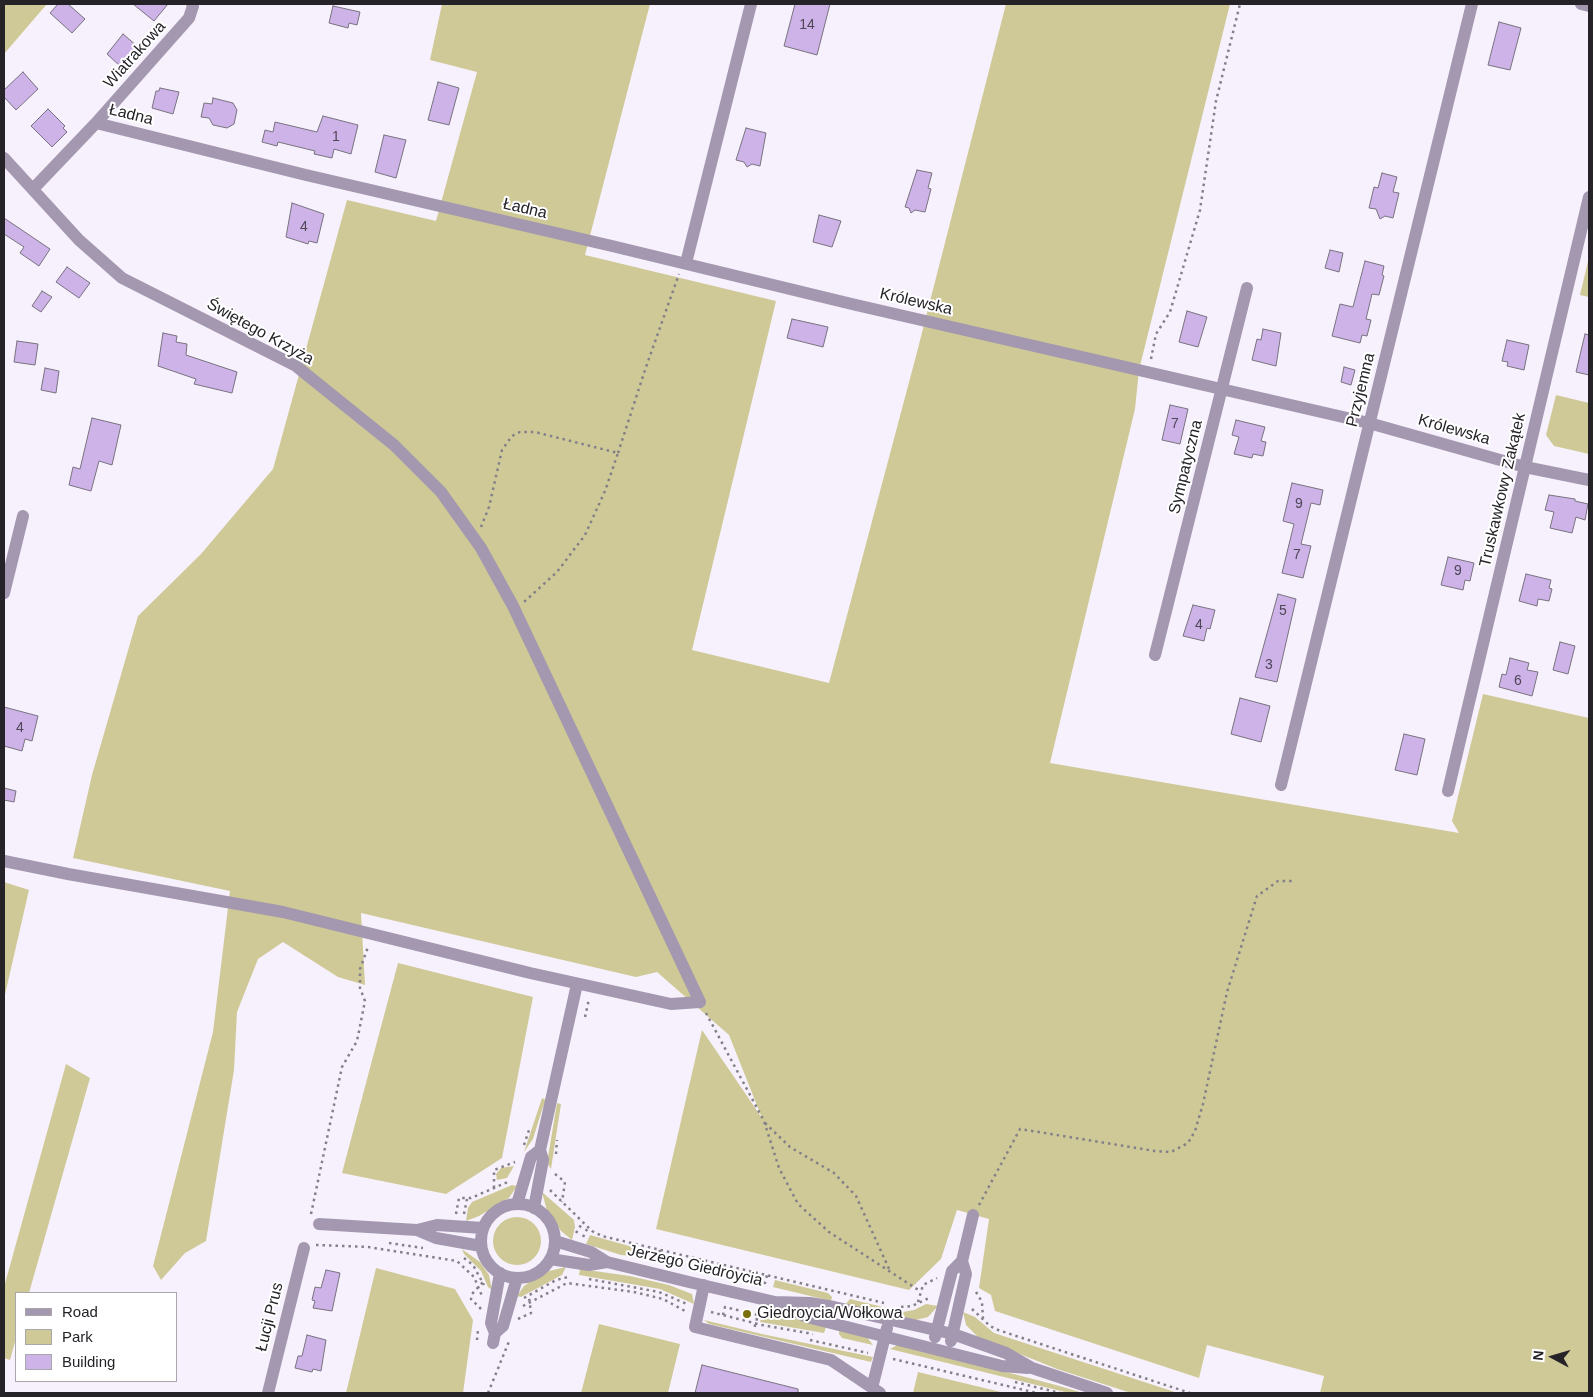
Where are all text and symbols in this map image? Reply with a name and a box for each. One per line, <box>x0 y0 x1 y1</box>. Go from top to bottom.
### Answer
house number: 14 <box>799 17 815 33</box>
street label: Wiatrakowa <box>100 18 170 92</box>
street label: Ładna <box>107 100 155 130</box>
house number: 1 <box>332 129 340 145</box>
street label: Ładna <box>501 195 549 223</box>
house number: 4 <box>300 219 308 235</box>
street label: Królewska <box>878 284 954 320</box>
street label: Świętego Krzyża <box>203 295 317 369</box>
street label: Przyjemna <box>1343 351 1379 429</box>
street label: Królewska <box>1416 411 1492 449</box>
street label: Truskawkowy Zakątek <box>1476 411 1530 569</box>
house number: 7 <box>1171 416 1179 432</box>
street label: Sympatyczna <box>1165 418 1207 516</box>
house number: 9 <box>1295 496 1303 512</box>
house number: 7 <box>1293 547 1301 563</box>
house number: 9 <box>1454 563 1462 579</box>
house number: 5 <box>1279 603 1287 619</box>
house number: 4 <box>1195 617 1203 633</box>
house number: 3 <box>1265 657 1273 673</box>
house number: 6 <box>1514 673 1522 689</box>
house number: 4 <box>16 720 24 736</box>
street label: Jerzego Giedroycia <box>626 1241 764 1291</box>
street label: Łucji Prus <box>252 1281 288 1353</box>
legend <box>15 1292 178 1382</box>
text: Road <box>62 1303 98 1320</box>
place label: Giedroycia/Wołkowa <box>757 1304 903 1324</box>
marker: Giedroycia/Wołkowa <box>741 1308 753 1320</box>
text: Park <box>62 1328 93 1345</box>
north arrow <box>1528 1332 1578 1382</box>
text: N <box>1530 1350 1547 1361</box>
text: Building <box>62 1353 115 1370</box>

